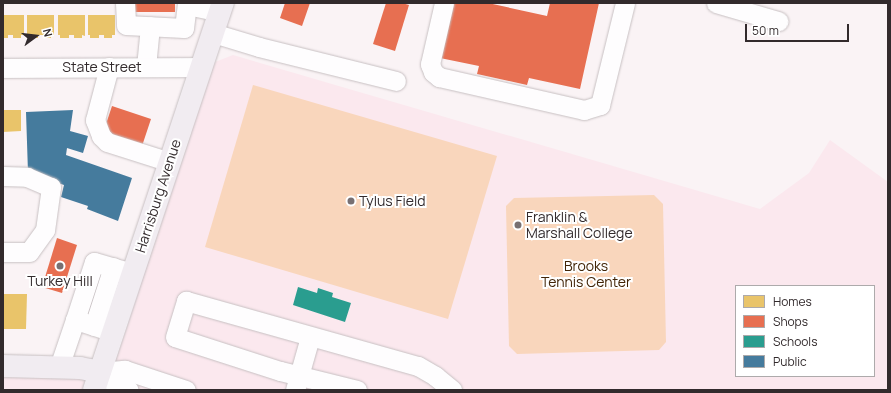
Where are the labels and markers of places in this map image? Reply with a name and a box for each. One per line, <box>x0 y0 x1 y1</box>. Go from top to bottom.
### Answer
place label: Tylus Field <box>359 193 426 209</box>
marker: Tylus Field <box>346 196 356 206</box>
place label: Franklin & Marshall College <box>526 209 633 242</box>
marker: Franklin & Marshall College <box>513 220 523 230</box>
marker: Turkey Hill <box>55 261 65 271</box>
place label: Turkey Hill <box>27 273 93 289</box>

